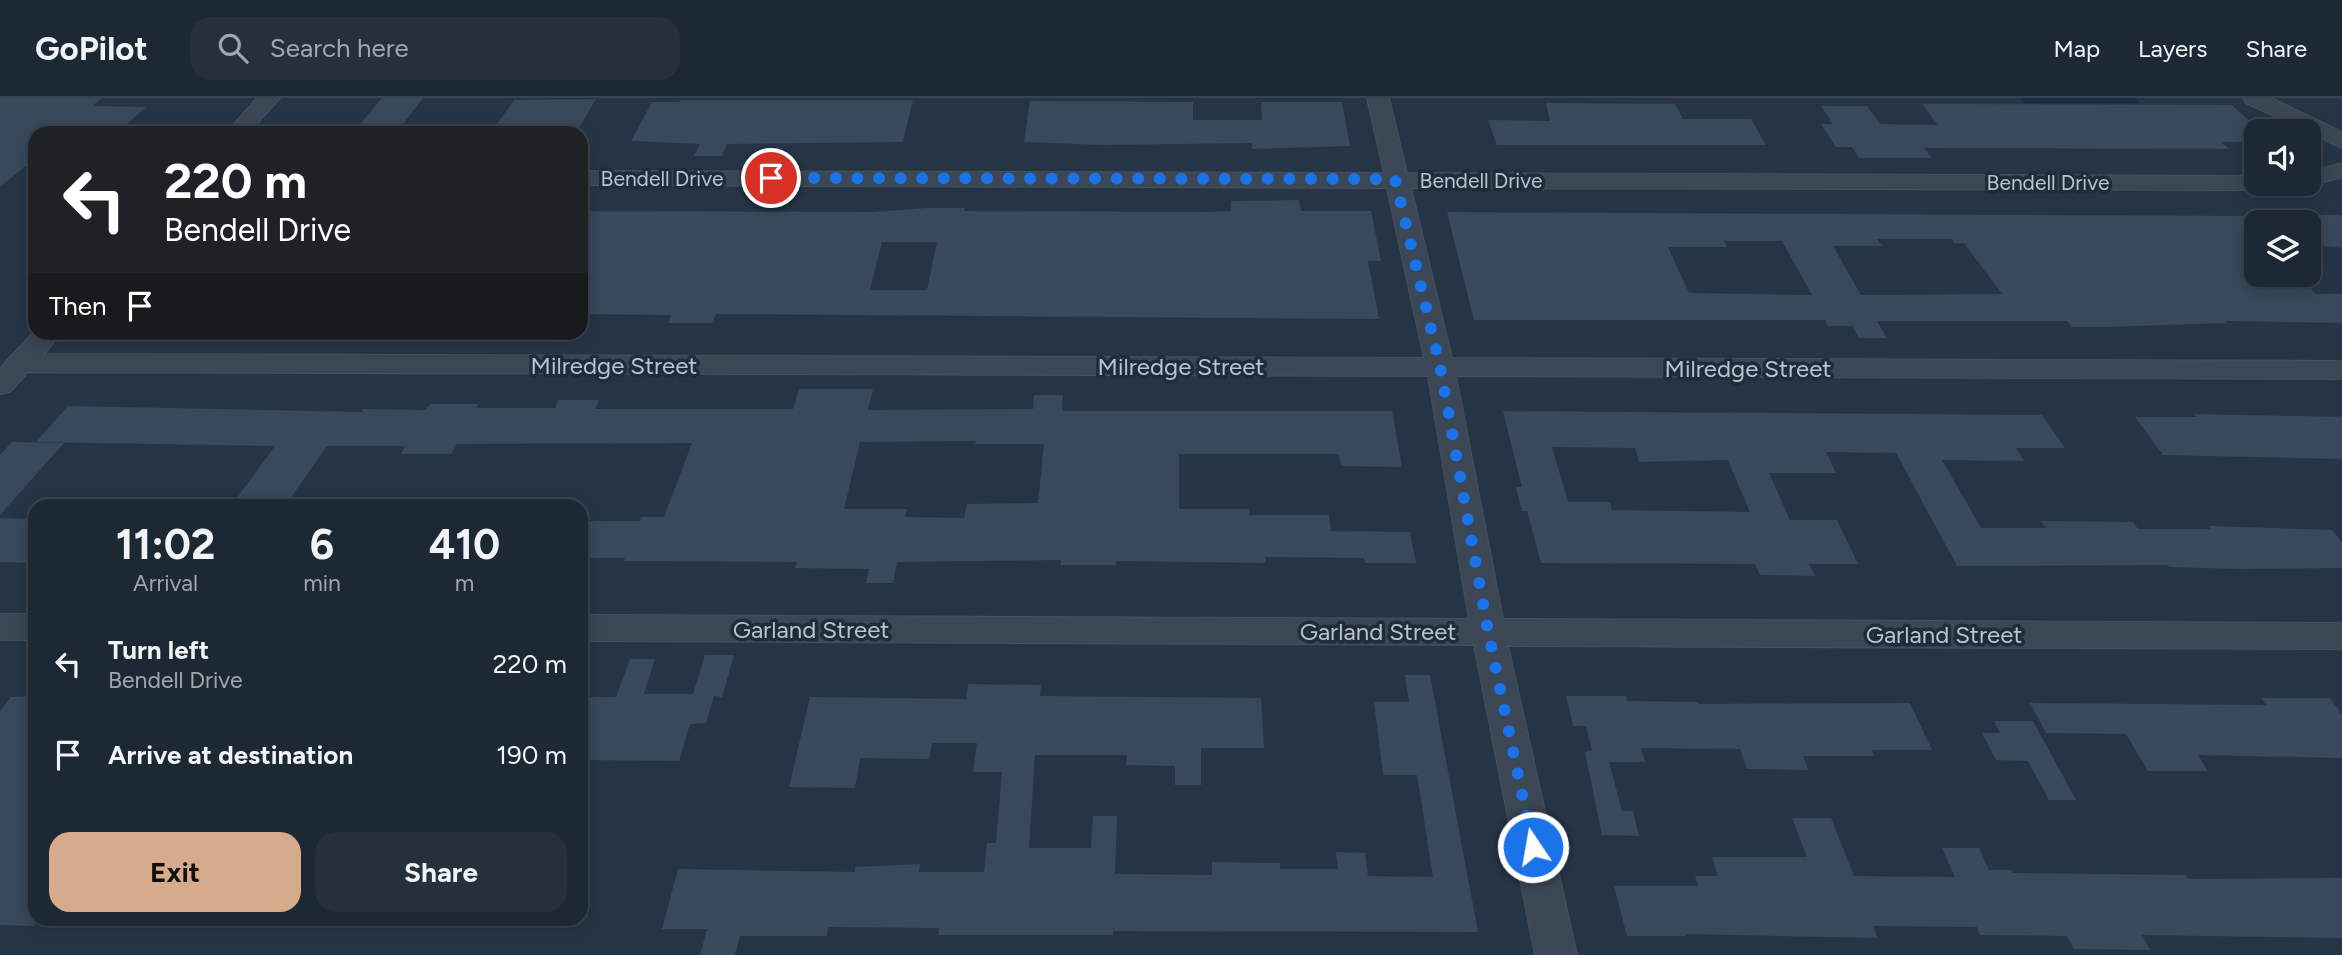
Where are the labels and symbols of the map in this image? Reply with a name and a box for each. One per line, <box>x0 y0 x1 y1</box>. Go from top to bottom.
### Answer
pin <box>741 148 801 208</box>
street label: Bendell Drive <box>601 166 723 191</box>
street label: Bendell Drive <box>1420 168 1542 193</box>
street label: Bendell Drive <box>1987 170 2109 195</box>
street label: Milredge Street <box>531 351 697 380</box>
street label: Milredge Street <box>1098 352 1264 381</box>
street label: Milredge Street <box>1665 354 1831 383</box>
street label: Garland Street <box>733 615 889 644</box>
street label: Garland Street <box>1300 617 1456 646</box>
street label: Garland Street <box>1866 620 2022 649</box>
position arrow <box>1496 810 1570 884</box>

